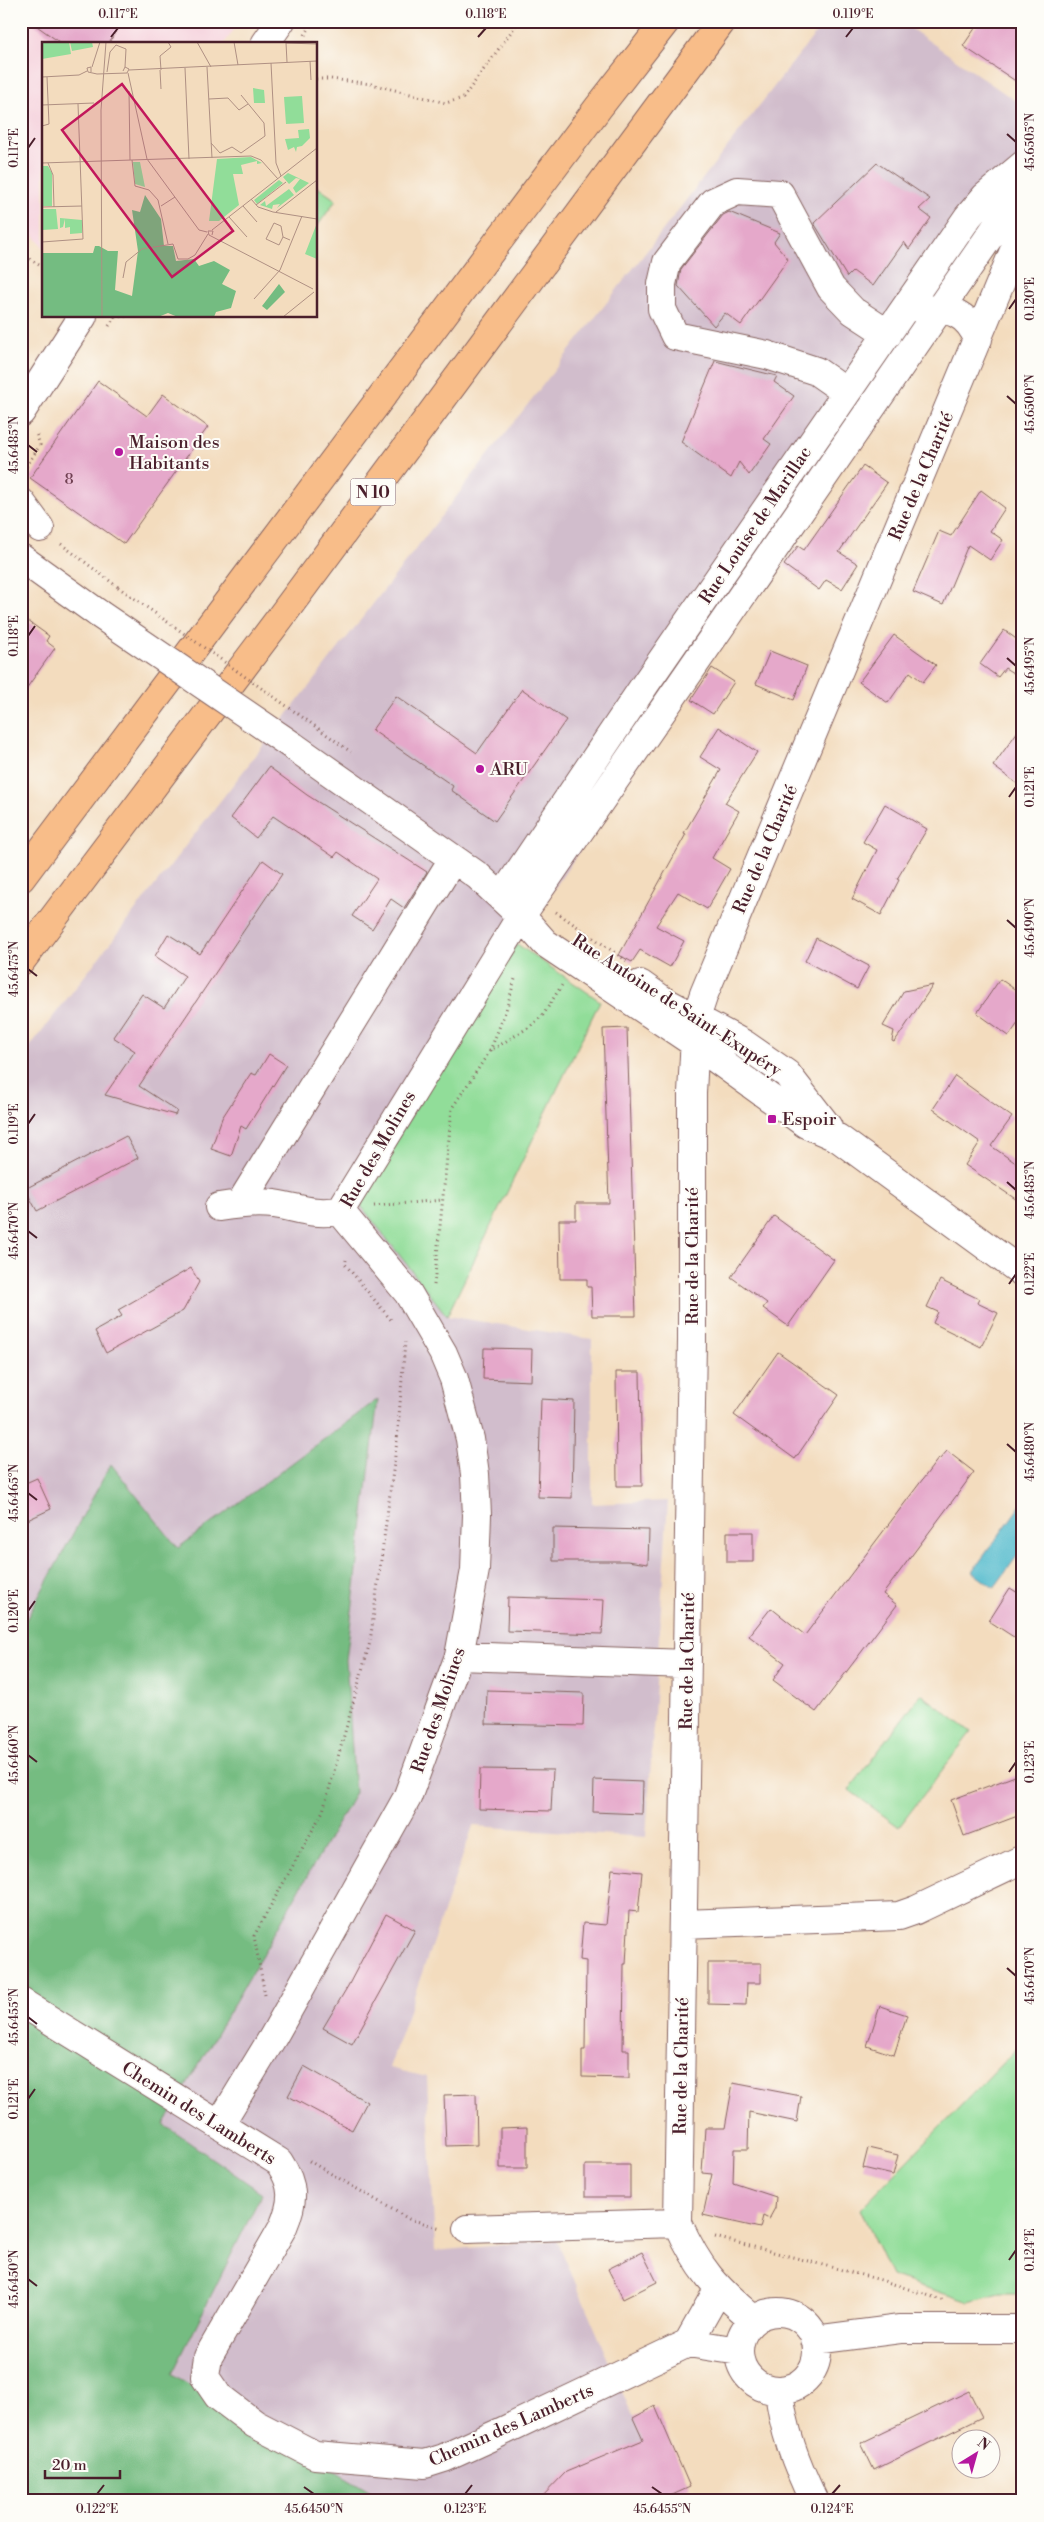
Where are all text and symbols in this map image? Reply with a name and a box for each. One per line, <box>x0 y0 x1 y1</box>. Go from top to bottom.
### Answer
text: 0.117°E <box>98 7 138 22</box>
text: 0.118°E <box>465 7 507 22</box>
text: 0.119°E <box>832 7 874 22</box>
inset map <box>42 42 318 318</box>
text: 45.6505°N <box>1023 113 1038 171</box>
text: 0.117°E <box>7 128 22 168</box>
text: 0.120°E <box>1023 277 1038 321</box>
text: 45.6500°N <box>1023 374 1038 434</box>
street label: Rue de la Charité <box>884 408 959 544</box>
text: 45.6485°N <box>7 416 22 474</box>
place label: Maison des Habitants <box>129 431 220 475</box>
street label: Rue Louise de Marillac <box>694 442 817 609</box>
marker: Maison des Habitants <box>113 446 125 458</box>
house number: 8 <box>64 470 74 489</box>
road number: N 10 <box>350 478 396 506</box>
text: 0.118°E <box>7 615 22 657</box>
text: 45.6495°N <box>1023 637 1038 695</box>
place label: ARU <box>489 758 528 781</box>
marker: ARU <box>474 763 486 775</box>
text: 0.121°E <box>1023 766 1038 808</box>
street label: Rue de la Charité <box>728 781 803 917</box>
text: 45.6490°N <box>1023 898 1038 958</box>
street label: Rue Antoine de Saint-Exupéry <box>568 929 786 1082</box>
text: 45.6475°N <box>7 941 22 997</box>
street label: Rue des Molines <box>336 1087 421 1212</box>
text: 0.119°E <box>7 1103 22 1145</box>
place label: Espoir <box>782 1108 837 1131</box>
marker: Espoir <box>766 1113 778 1125</box>
text: 45.6485°N <box>1023 1161 1038 1219</box>
street label: Rue de la Charité <box>681 1187 704 1325</box>
text: 45.6470°N <box>7 1202 22 1260</box>
text: 0.122°E <box>1023 1253 1038 1295</box>
text: 45.6480°N <box>1023 1422 1038 1482</box>
text: 45.6465°N <box>7 1464 22 1522</box>
text: 0.120°E <box>7 1589 22 1633</box>
street label: Rue de la Charité <box>675 1592 700 1730</box>
street label: Rue des Molines <box>406 1644 471 1776</box>
text: 45.6460°N <box>7 1725 22 1785</box>
text: 0.123°E <box>1023 1741 1038 1783</box>
text: 45.6470°N <box>1023 1947 1038 2005</box>
text: 45.6455°N <box>7 1988 22 2046</box>
street label: Rue de la Charité <box>669 1997 694 2135</box>
street label: Chemin des Lamberts <box>117 2057 280 2170</box>
text: 0.121°E <box>7 2078 22 2120</box>
text: 0.124°E <box>1023 2229 1038 2272</box>
text: 45.6450°N <box>7 2249 22 2308</box>
street label: Chemin des Lamberts <box>425 2379 597 2472</box>
north arrow <box>952 2430 1002 2480</box>
text: N <box>973 2434 993 2455</box>
scale bar <box>45 2447 120 2479</box>
text: 20 m <box>52 2456 87 2475</box>
text: 0.122°E <box>76 2502 118 2517</box>
text: 45.6450°N <box>285 2502 344 2517</box>
text: 0.123°E <box>444 2502 486 2517</box>
text: 45.6455°N <box>633 2502 691 2517</box>
text: 0.124°E <box>811 2502 854 2517</box>

